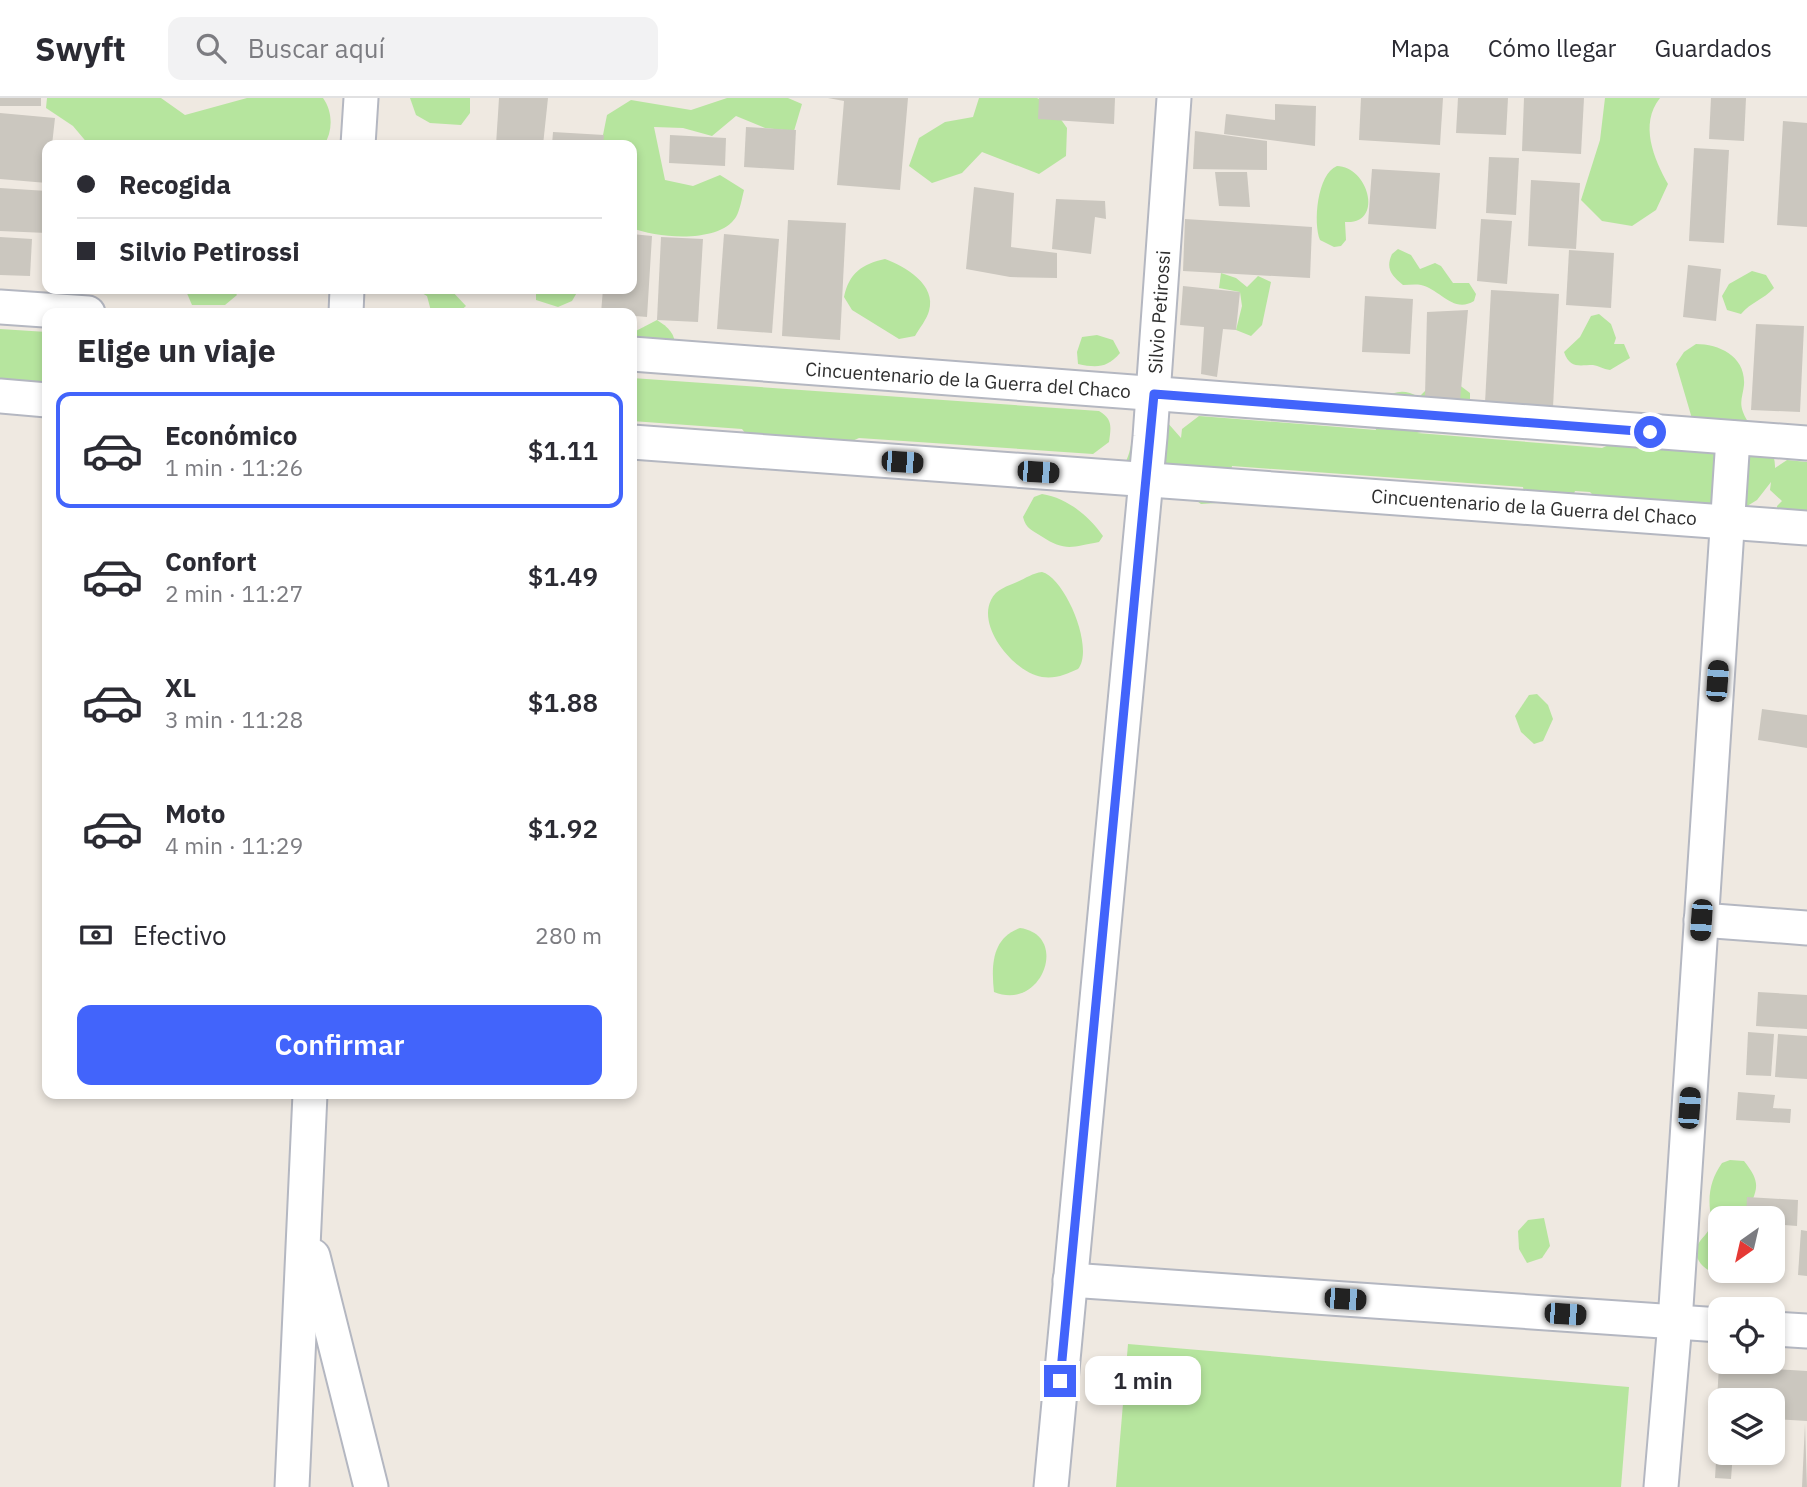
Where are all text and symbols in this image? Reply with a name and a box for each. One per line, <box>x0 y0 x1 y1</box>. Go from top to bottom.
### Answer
search box <box>168 17 658 80</box>
text: Swyft <box>35 27 126 70</box>
icon: search <box>192 29 230 67</box>
text: Buscar aquí <box>248 31 385 65</box>
text: Mapa <box>1391 32 1450 64</box>
text: Cómo llegar <box>1488 32 1616 64</box>
text: Guardados <box>1654 32 1772 64</box>
text: Recogida <box>119 167 231 201</box>
text: Silvio Petirossi <box>119 234 300 268</box>
street label: Silvio Petirossi <box>1143 249 1175 375</box>
text: Elige un viaje <box>77 329 276 371</box>
street label: Cincuentenario de la Guerra del Chaco <box>804 357 1132 403</box>
route start <box>1634 416 1666 448</box>
text: Económico <box>165 418 297 452</box>
icon: car <box>81 419 144 482</box>
text: $1.11 <box>528 433 598 467</box>
car <box>881 450 924 474</box>
text: 1 min · 11:26 <box>165 452 303 482</box>
car <box>1017 460 1060 484</box>
street label: Cincuentenario de la Guerra del Chaco <box>1370 484 1698 530</box>
text: Confort <box>165 544 257 578</box>
icon: car <box>81 545 144 608</box>
text: $1.49 <box>528 559 598 593</box>
text: 2 min · 11:27 <box>165 578 303 608</box>
car <box>1706 659 1729 703</box>
text: XL <box>165 670 196 704</box>
icon: car <box>81 671 144 734</box>
text: $1.88 <box>528 685 598 719</box>
text: 3 min · 11:28 <box>165 704 303 734</box>
text: Moto <box>165 796 225 830</box>
icon: car <box>81 797 144 860</box>
text: $1.92 <box>528 811 598 845</box>
text: 4 min · 11:29 <box>165 830 303 860</box>
car <box>1690 898 1713 942</box>
icon: cash <box>77 916 115 954</box>
text: Efectivo <box>133 918 227 952</box>
text: 280 m <box>535 920 602 950</box>
button: Confirmar <box>77 1005 602 1085</box>
car <box>1678 1086 1701 1130</box>
north arrow <box>1708 1206 1785 1283</box>
map controls <box>1708 1206 1785 1465</box>
car <box>1324 1287 1367 1311</box>
button: locate <box>1708 1297 1785 1374</box>
car <box>1544 1302 1587 1326</box>
callout: 1 min <box>1084 1356 1200 1406</box>
route end <box>1044 1365 1076 1397</box>
text: 1 min <box>1113 1365 1173 1395</box>
button: layers <box>1708 1388 1785 1465</box>

